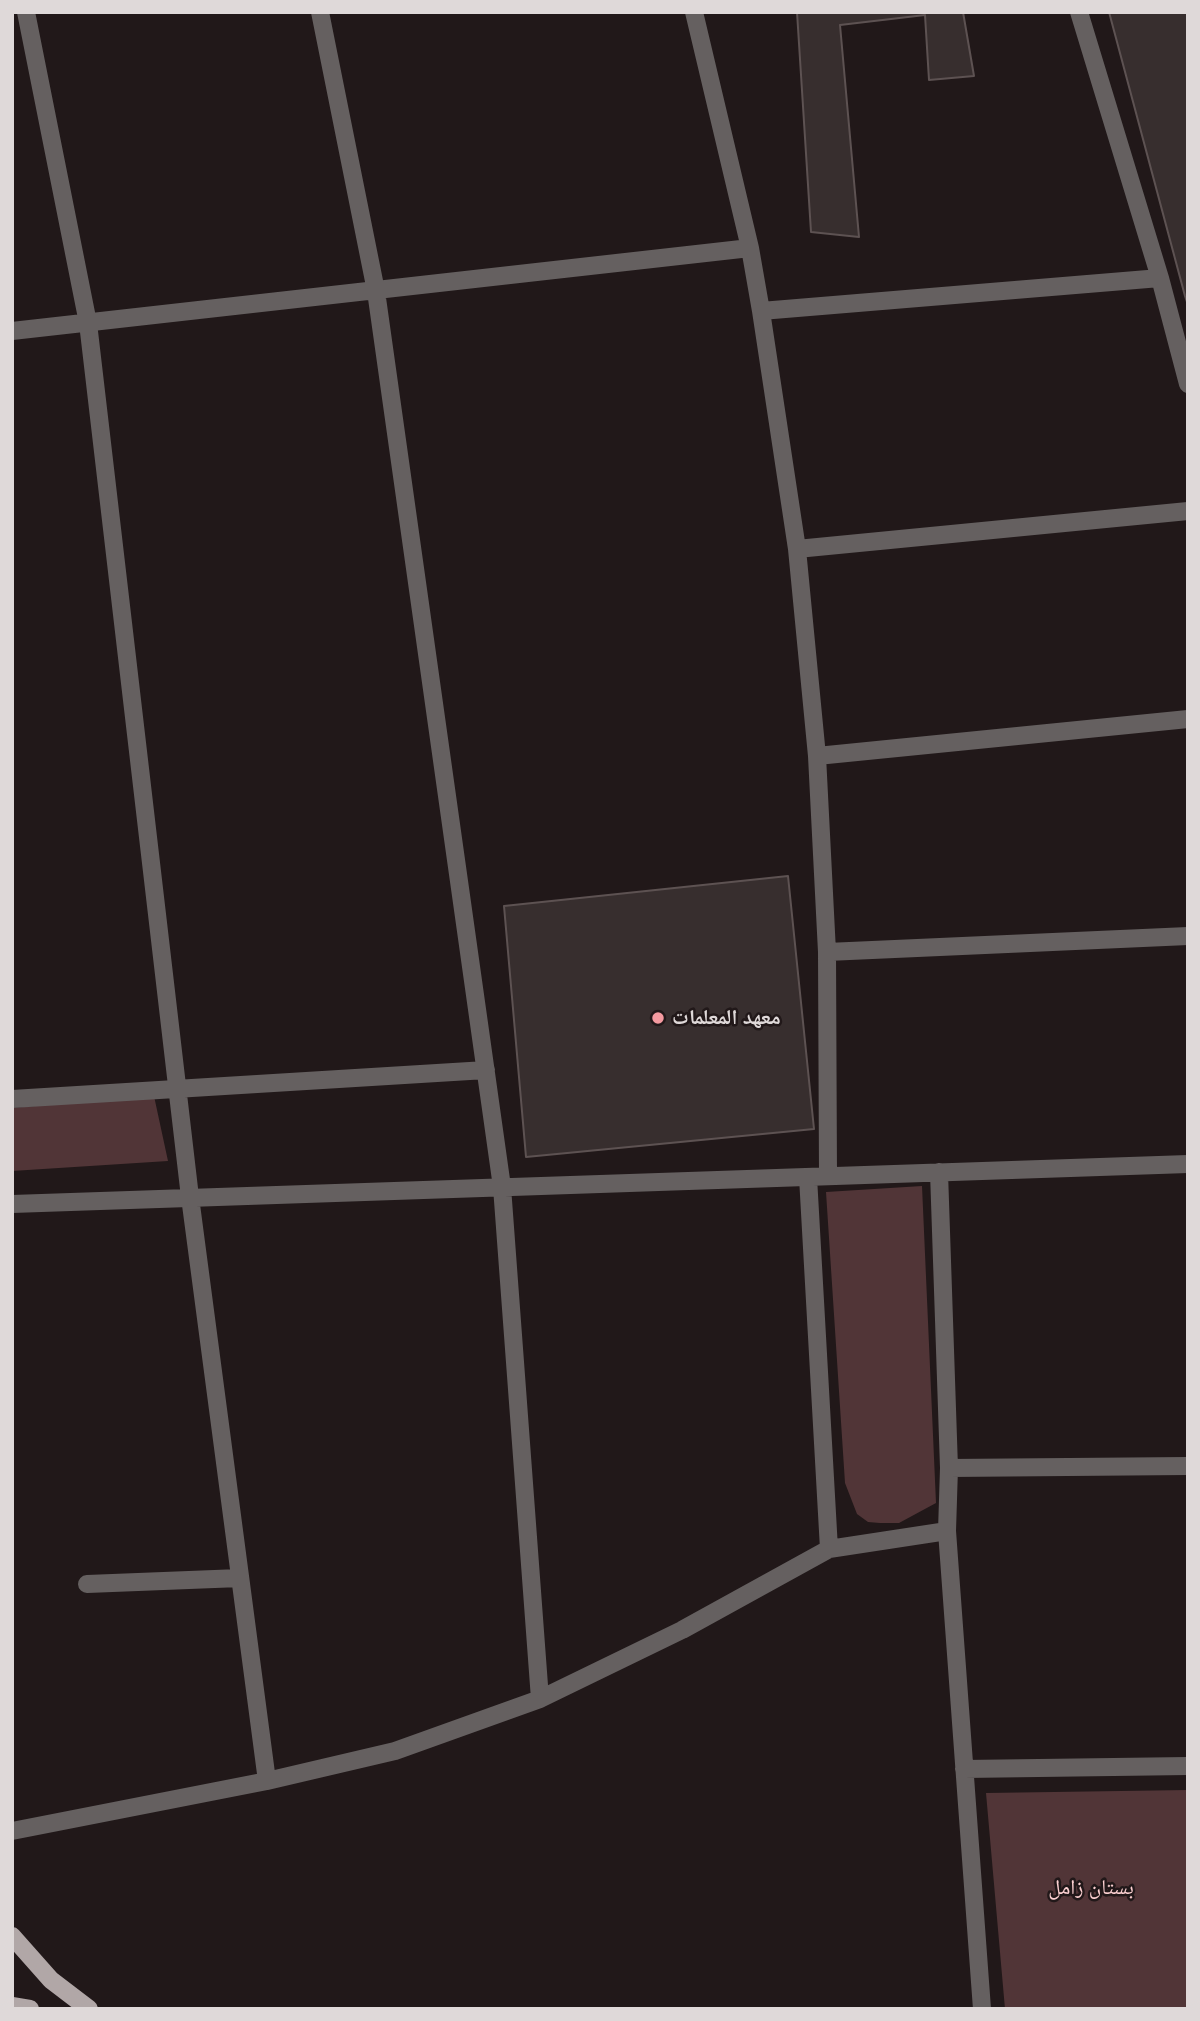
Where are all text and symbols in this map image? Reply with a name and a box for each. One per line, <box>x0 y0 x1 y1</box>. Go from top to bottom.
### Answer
place label: معهد المعلمات <box>672 1005 781 1031</box>
marker: معهد المعلمات <box>650 1010 666 1026</box>
park label: بستان زامل <box>1048 1875 1134 1901</box>

